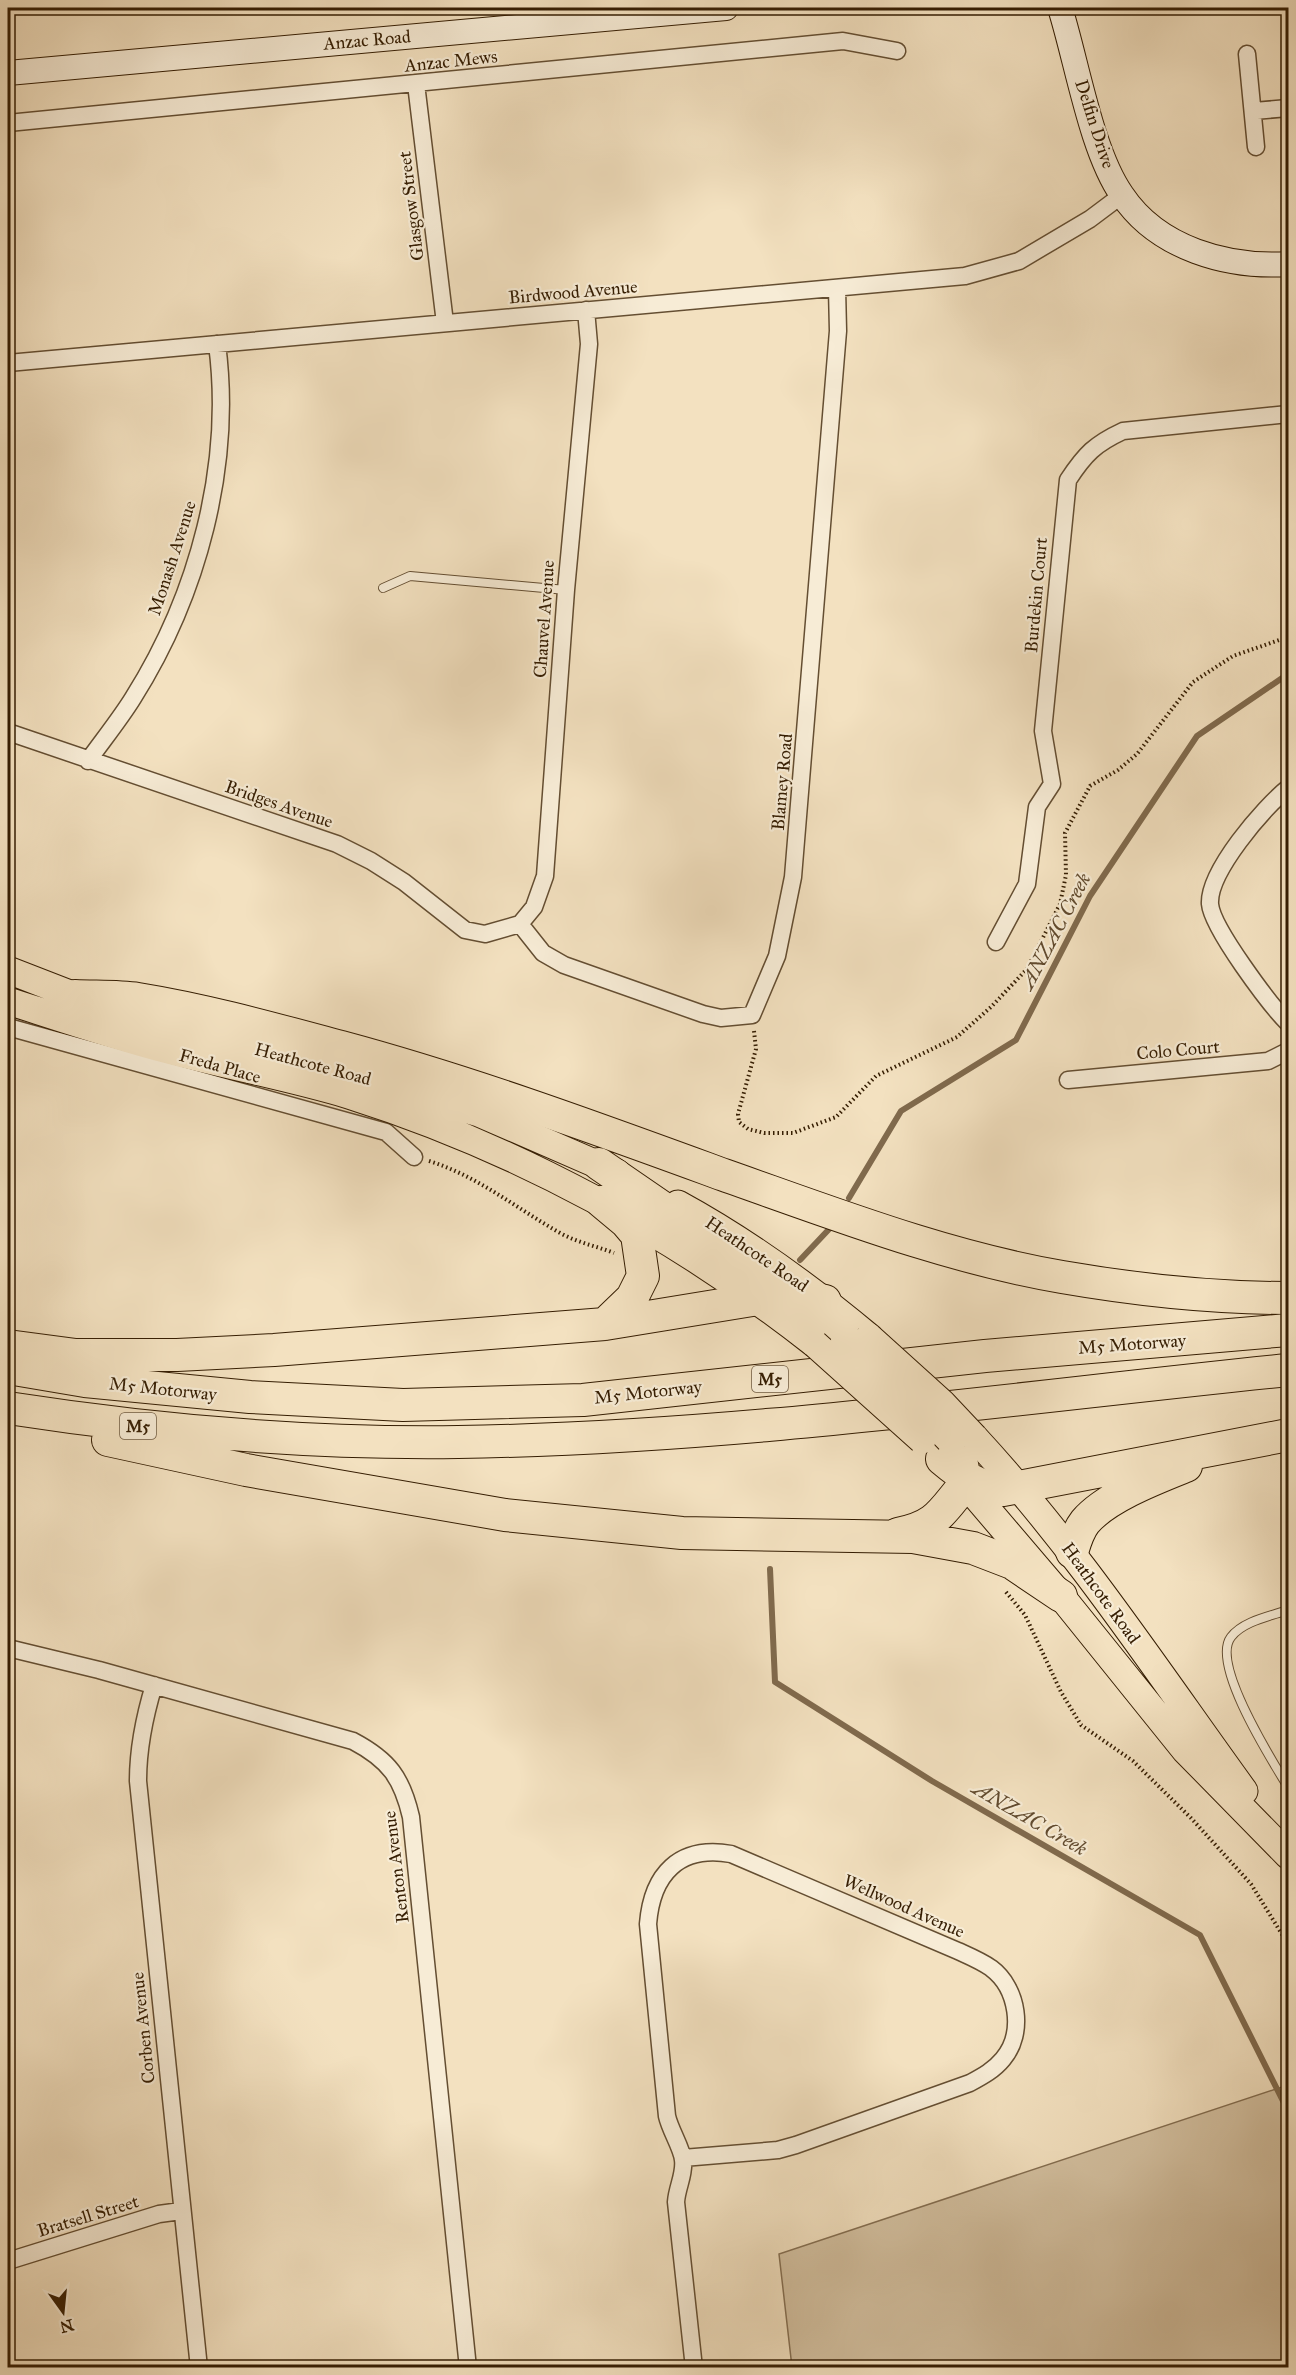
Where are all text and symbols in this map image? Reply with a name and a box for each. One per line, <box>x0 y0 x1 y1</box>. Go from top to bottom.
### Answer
street label: Anzac Road <box>321 25 412 55</box>
street label: Anzac Mews <box>402 45 499 77</box>
street label: Delfin Drive <box>1070 77 1120 171</box>
street label: Glasgow Street <box>393 149 430 262</box>
street label: Birdwood Avenue <box>508 275 638 309</box>
street label: Monash Avenue <box>143 498 201 618</box>
street label: Burdekin Court <box>1020 536 1052 654</box>
street label: Chauvel Avenue <box>529 559 559 679</box>
street label: Blamey Road <box>767 732 797 832</box>
street label: Bridges Avenue <box>222 775 336 834</box>
water label: ANZAC Creek <box>1013 869 1096 995</box>
street label: Colo Court <box>1135 1035 1221 1065</box>
street label: Heathcote Road <box>252 1038 374 1090</box>
street label: Freda Place <box>177 1044 263 1088</box>
street label: Heathcote Road <box>701 1211 813 1297</box>
street label: M5 Motorway <box>1077 1329 1187 1359</box>
road number: M5 <box>752 1366 788 1392</box>
street label: M5 Motorway <box>108 1372 219 1406</box>
street label: M5 Motorway <box>593 1375 704 1409</box>
road number: M5 <box>120 1413 156 1439</box>
street label: Heathcote Road <box>1057 1538 1145 1648</box>
water label: ANZAC Creek <box>967 1775 1092 1860</box>
street label: Renton Avenue <box>378 1810 414 1924</box>
street label: Wellwood Avenue <box>840 1869 968 1943</box>
street label: Corben Avenue <box>126 1971 160 2085</box>
street label: Bratsell Street <box>35 2190 142 2242</box>
north arrow <box>33 2282 93 2342</box>
text: N <box>57 2315 76 2337</box>

